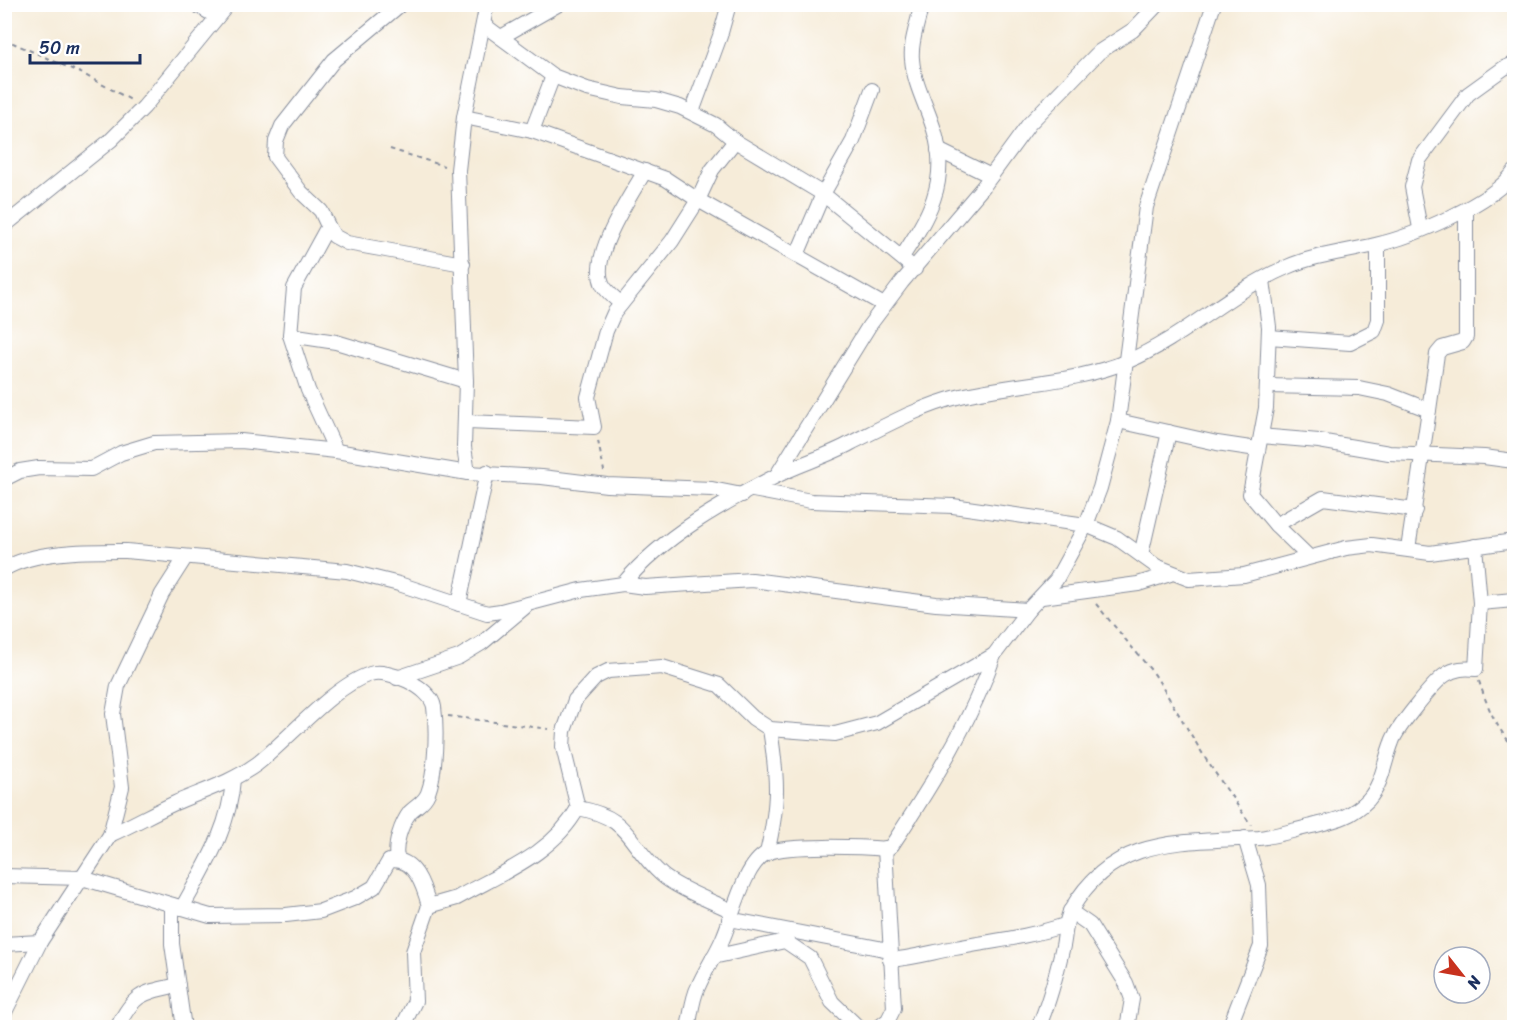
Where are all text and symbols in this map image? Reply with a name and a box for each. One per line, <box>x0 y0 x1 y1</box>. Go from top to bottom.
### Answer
scale bar <box>30 27 140 65</box>
text: 50 m <box>39 32 80 64</box>
north arrow <box>1432 945 1492 1005</box>
text: N <box>1459 969 1490 995</box>

